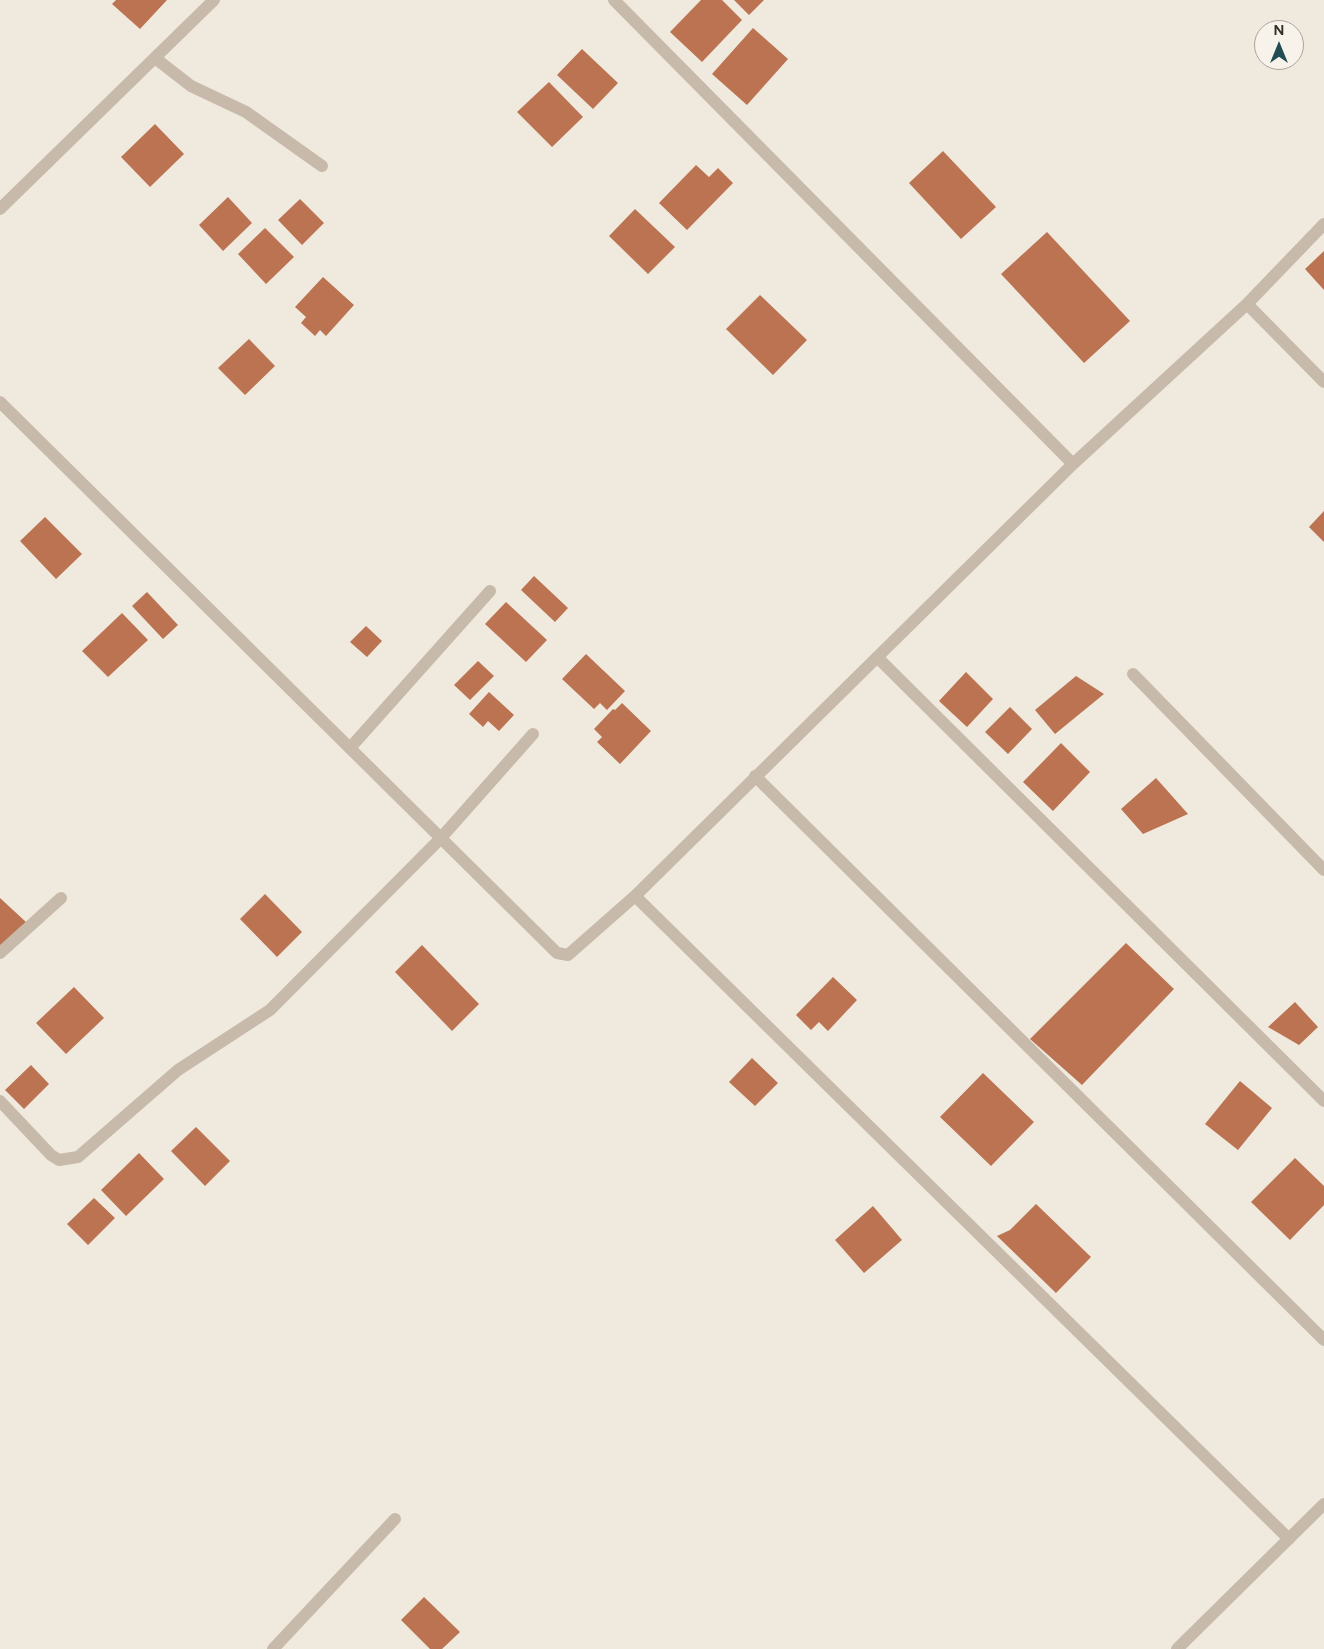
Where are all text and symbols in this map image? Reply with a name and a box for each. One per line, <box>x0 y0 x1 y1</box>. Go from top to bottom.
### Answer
north arrow <box>1254 20 1304 70</box>
text: N <box>1274 22 1284 39</box>

